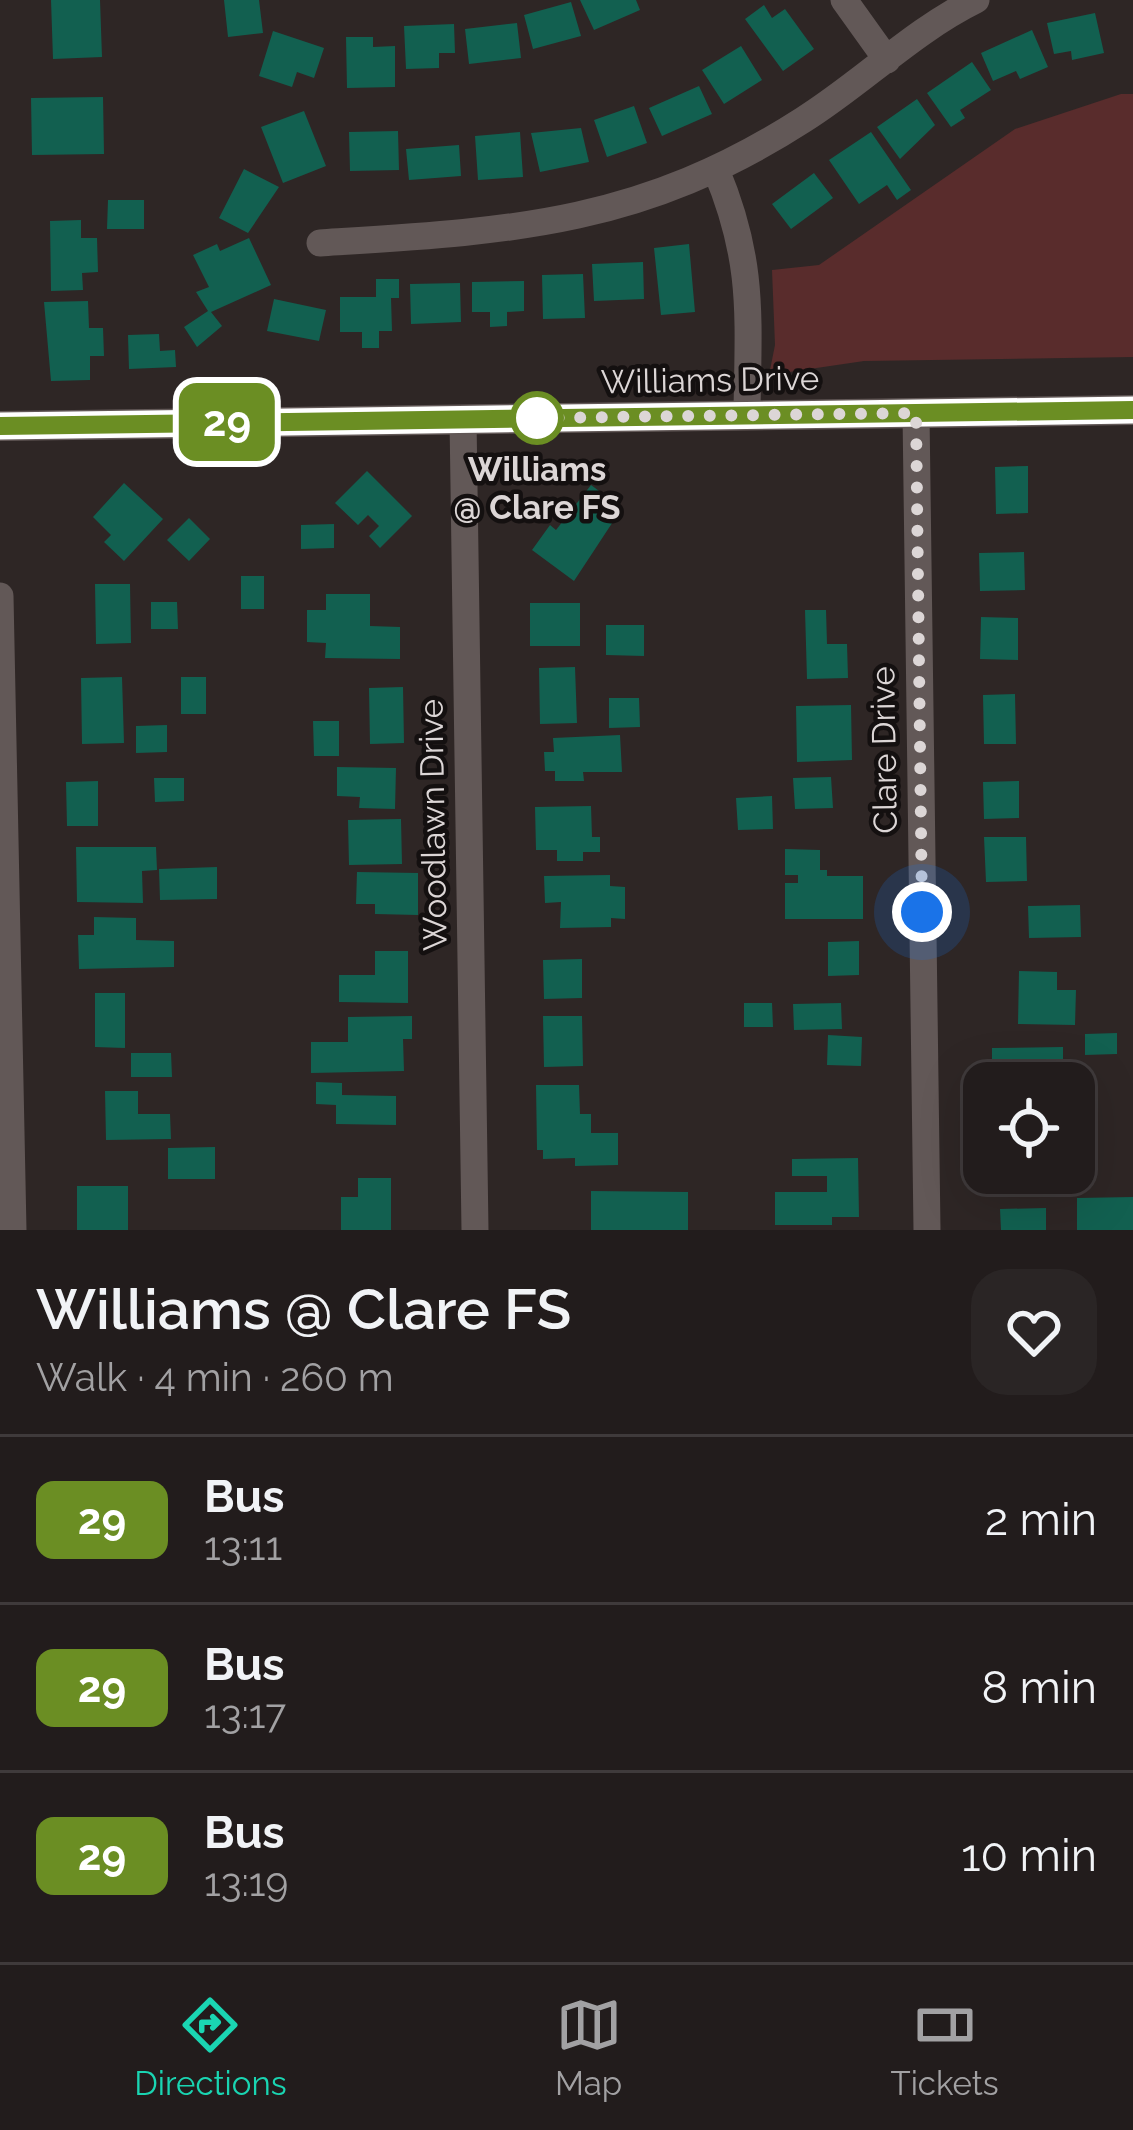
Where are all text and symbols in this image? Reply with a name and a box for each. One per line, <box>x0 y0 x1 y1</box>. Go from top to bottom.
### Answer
street label: Williams Drive <box>601 359 819 401</box>
line badge: 29 <box>173 383 281 461</box>
marker: Williams @ Clare FS <box>512 393 562 443</box>
text: 29 <box>203 397 251 446</box>
place label: Williams @ Clare FS <box>454 450 620 527</box>
street label: Clare Drive <box>863 666 905 834</box>
street label: Woodlawn Drive <box>411 699 455 951</box>
your location <box>892 882 952 942</box>
map controls <box>963 1062 1095 1194</box>
button: locate <box>963 1062 1095 1194</box>
button: heart <box>971 1269 1097 1395</box>
text: Williams @ Clare FS <box>36 1275 571 1342</box>
text: Walk · 4 min · 260 m <box>36 1354 394 1400</box>
text: Bus <box>204 1470 285 1523</box>
text: 2 min <box>985 1493 1097 1546</box>
text: 29 <box>78 1495 126 1544</box>
text: 13:11 <box>204 1523 282 1569</box>
text: Bus <box>204 1638 285 1691</box>
text: 8 min <box>981 1661 1097 1714</box>
text: 29 <box>78 1663 126 1712</box>
text: 13:17 <box>204 1691 286 1737</box>
text: Bus <box>204 1806 285 1859</box>
text: 10 min <box>961 1829 1097 1882</box>
text: 29 <box>78 1831 126 1880</box>
text: 13:19 <box>204 1859 288 1905</box>
tab: Directions <box>134 1992 287 2103</box>
tab: Map <box>555 1992 622 2103</box>
tab: Tickets <box>891 1992 999 2103</box>

